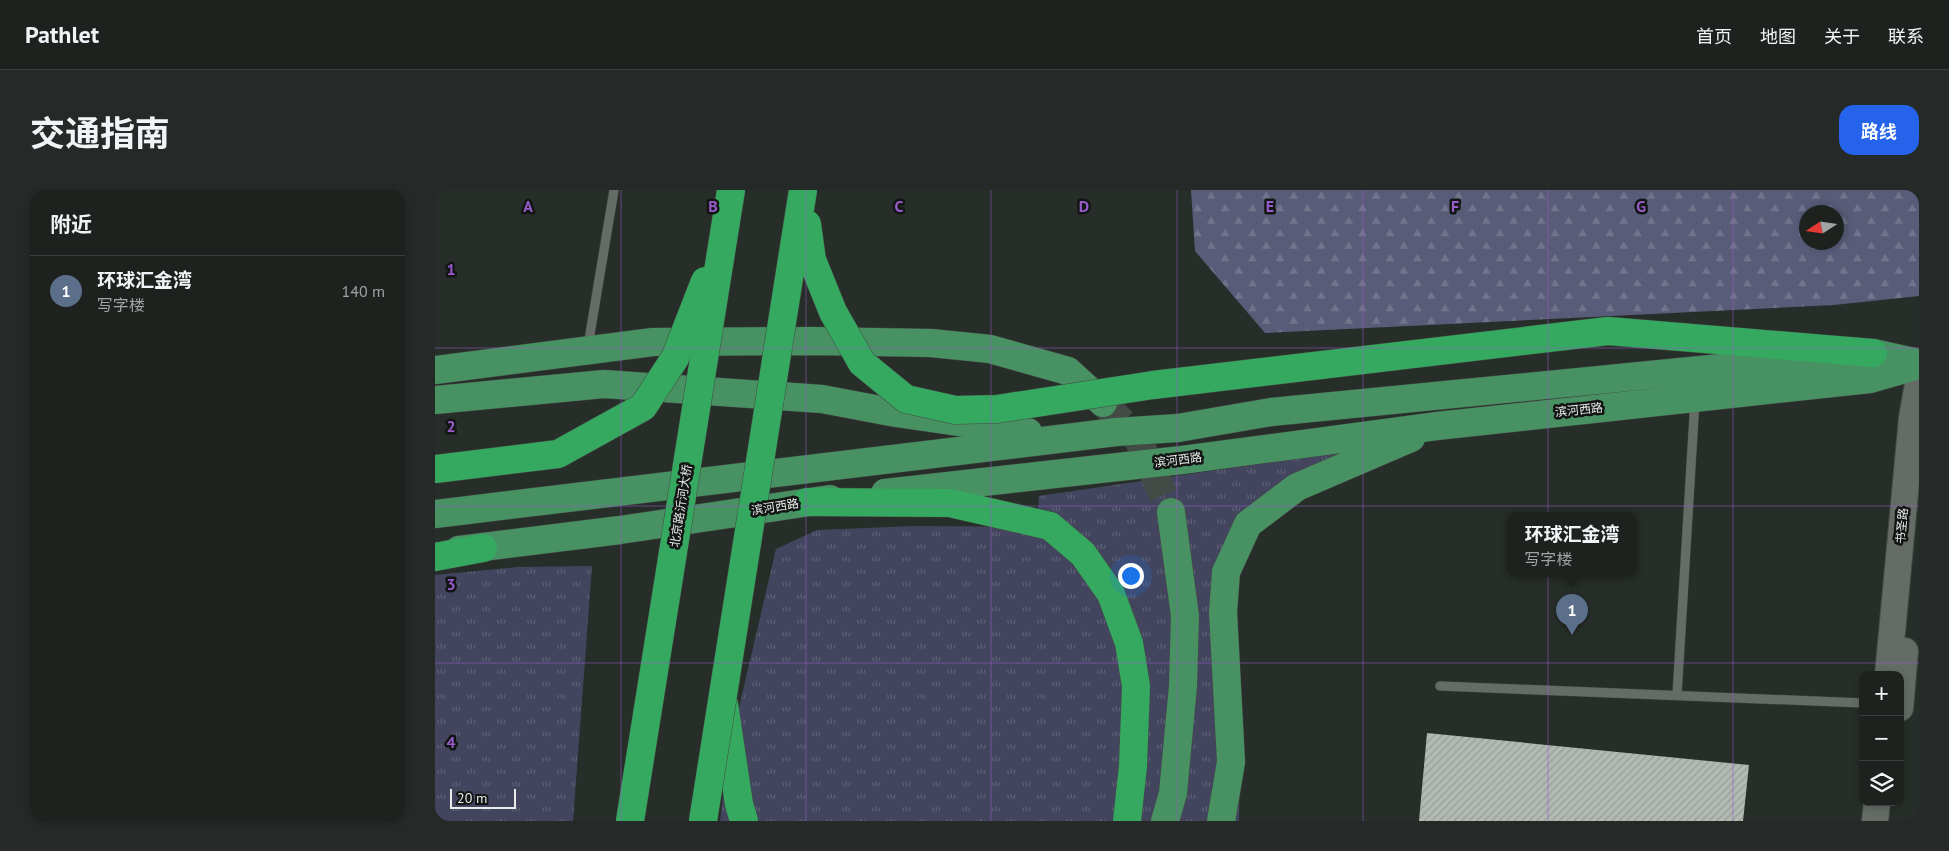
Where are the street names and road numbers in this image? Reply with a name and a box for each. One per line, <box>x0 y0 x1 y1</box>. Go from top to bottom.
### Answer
street label: 滨河西路 <box>1554 400 1604 419</box>
street label: 滨河西路 <box>1153 449 1203 470</box>
street label: 北京路沂河大桥 <box>667 463 694 549</box>
street label: 滨河西路 <box>750 495 800 518</box>
street label: 书圣路 <box>1892 507 1911 545</box>

